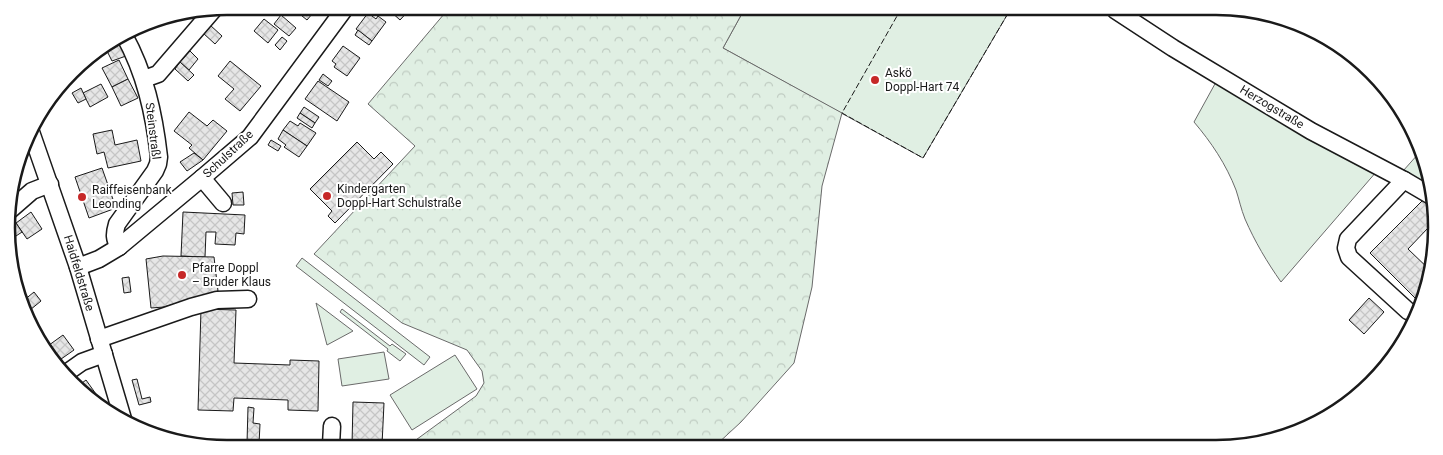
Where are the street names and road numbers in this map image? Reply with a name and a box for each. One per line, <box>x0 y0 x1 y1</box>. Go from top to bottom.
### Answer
street label: Herzogstraße <box>1237 82 1307 132</box>
street label: Steinstraßl <box>143 102 163 160</box>
street label: Schulstraße <box>200 127 256 181</box>
street label: Haidfeldstraße <box>61 233 97 313</box>

